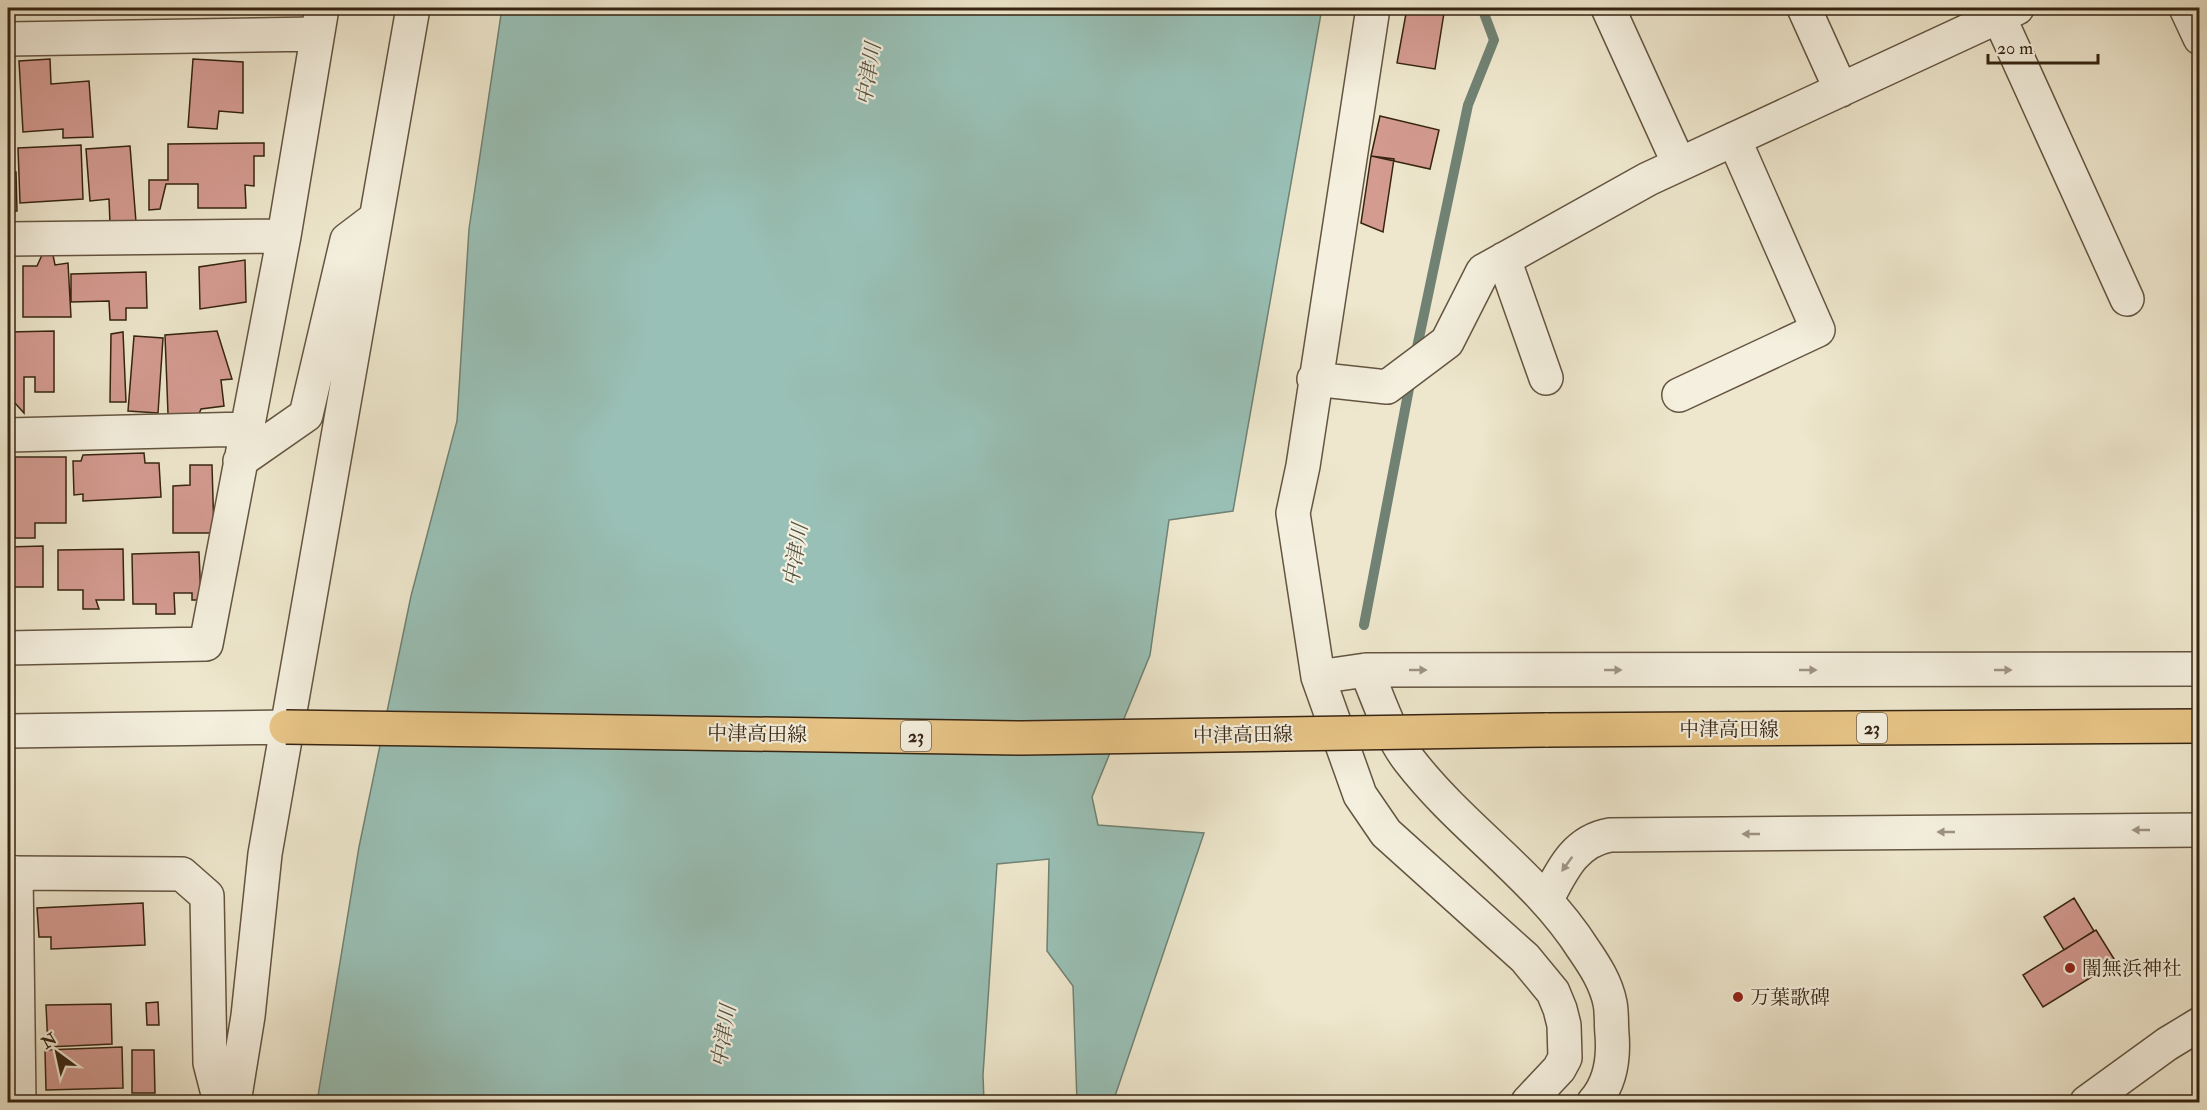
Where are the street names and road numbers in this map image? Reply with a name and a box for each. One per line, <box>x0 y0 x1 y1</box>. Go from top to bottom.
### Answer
road number: 23 <box>1857 713 1887 743</box>
street label: 中津高田線 <box>1679 717 1779 742</box>
street label: 中津高田線 <box>707 721 807 747</box>
road number: 23 <box>901 721 931 751</box>
street label: 中津高田線 <box>1193 722 1293 748</box>

